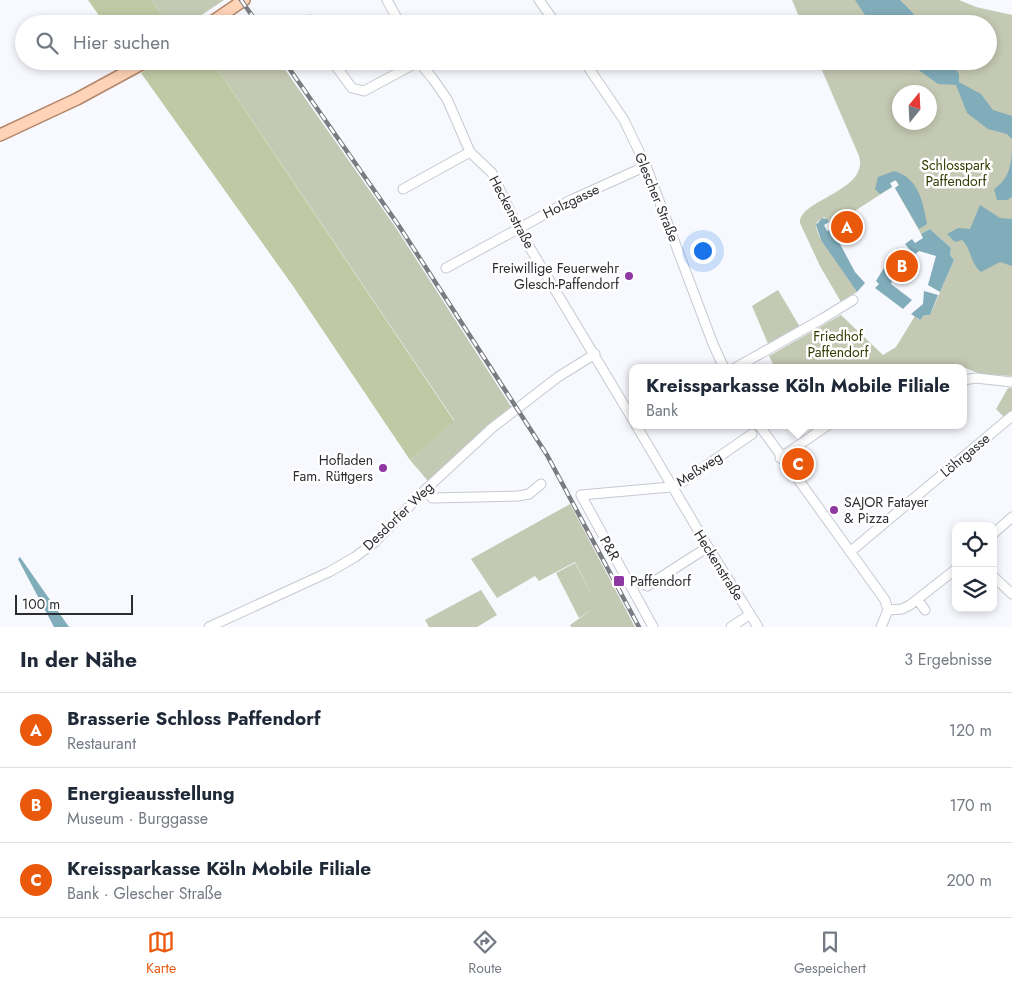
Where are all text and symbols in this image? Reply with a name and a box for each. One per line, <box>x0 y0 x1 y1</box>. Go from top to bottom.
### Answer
search box <box>15 15 997 70</box>
icon: search <box>33 29 61 57</box>
text: Hier suchen <box>73 29 170 56</box>
north arrow <box>892 85 937 130</box>
street label: Glescher Straße <box>630 149 684 245</box>
park label: Schlosspark Paffendorf <box>921 155 992 191</box>
street label: Heckenstraße <box>484 172 540 252</box>
street label: Holzgasse <box>540 179 602 223</box>
pin: A <box>831 208 863 246</box>
your location <box>690 238 716 264</box>
pin: B <box>886 247 918 285</box>
place label: Freiwillige Feuerwehr Glesch-Paffendorf <box>492 258 620 294</box>
marker: Freiwillige Feuerwehr Glesch-Paffendorf <box>623 270 635 282</box>
park label: Friedhof Paffendorf <box>808 326 869 362</box>
popup <box>629 364 967 429</box>
text: Kreissparkasse Köln Mobile Filiale <box>646 372 950 399</box>
text: Bank <box>646 399 678 422</box>
street label: Löhrgasse <box>936 428 994 482</box>
pin: C <box>782 445 814 483</box>
street label: Meßweg <box>672 447 726 491</box>
place label: Hofladen Fam. Rüttgers <box>293 450 373 486</box>
marker: Hofladen Fam. Rüttgers <box>377 462 389 474</box>
street label: Desdorfer Weg <box>358 477 438 555</box>
place label: SAJOR Fatayer & Pizza <box>844 492 929 528</box>
marker: SAJOR Fatayer & Pizza <box>828 504 840 516</box>
map controls <box>952 522 997 612</box>
button: locate <box>952 522 997 567</box>
street label: Heckenstraße <box>689 526 749 604</box>
street label: P&R <box>595 532 625 564</box>
button: layers <box>952 567 997 612</box>
place label: Paffendorf <box>630 571 692 591</box>
marker: Paffendorf <box>612 574 626 588</box>
scale bar <box>15 592 132 615</box>
text: 100 m <box>22 594 60 614</box>
text: In der Nähe <box>20 645 137 675</box>
text: 3 Ergebnisse <box>904 648 992 671</box>
text: Brasserie Schloss Paffendorf <box>67 705 321 732</box>
text: A <box>30 719 42 742</box>
text: 120 m <box>949 719 992 742</box>
text: Restaurant <box>67 732 136 755</box>
text: Energieausstellung <box>67 780 235 807</box>
text: B <box>31 794 41 817</box>
text: 170 m <box>950 794 992 817</box>
text: Museum · Burggasse <box>67 807 208 830</box>
text: Kreissparkasse Köln Mobile Filiale <box>67 855 371 882</box>
text: C <box>30 869 42 892</box>
text: 200 m <box>946 869 992 892</box>
text: Bank · Glescher Straße <box>67 882 222 905</box>
tab: Karte <box>146 928 176 978</box>
tab: Route <box>468 928 502 978</box>
tab: Gespeichert <box>794 928 866 978</box>

